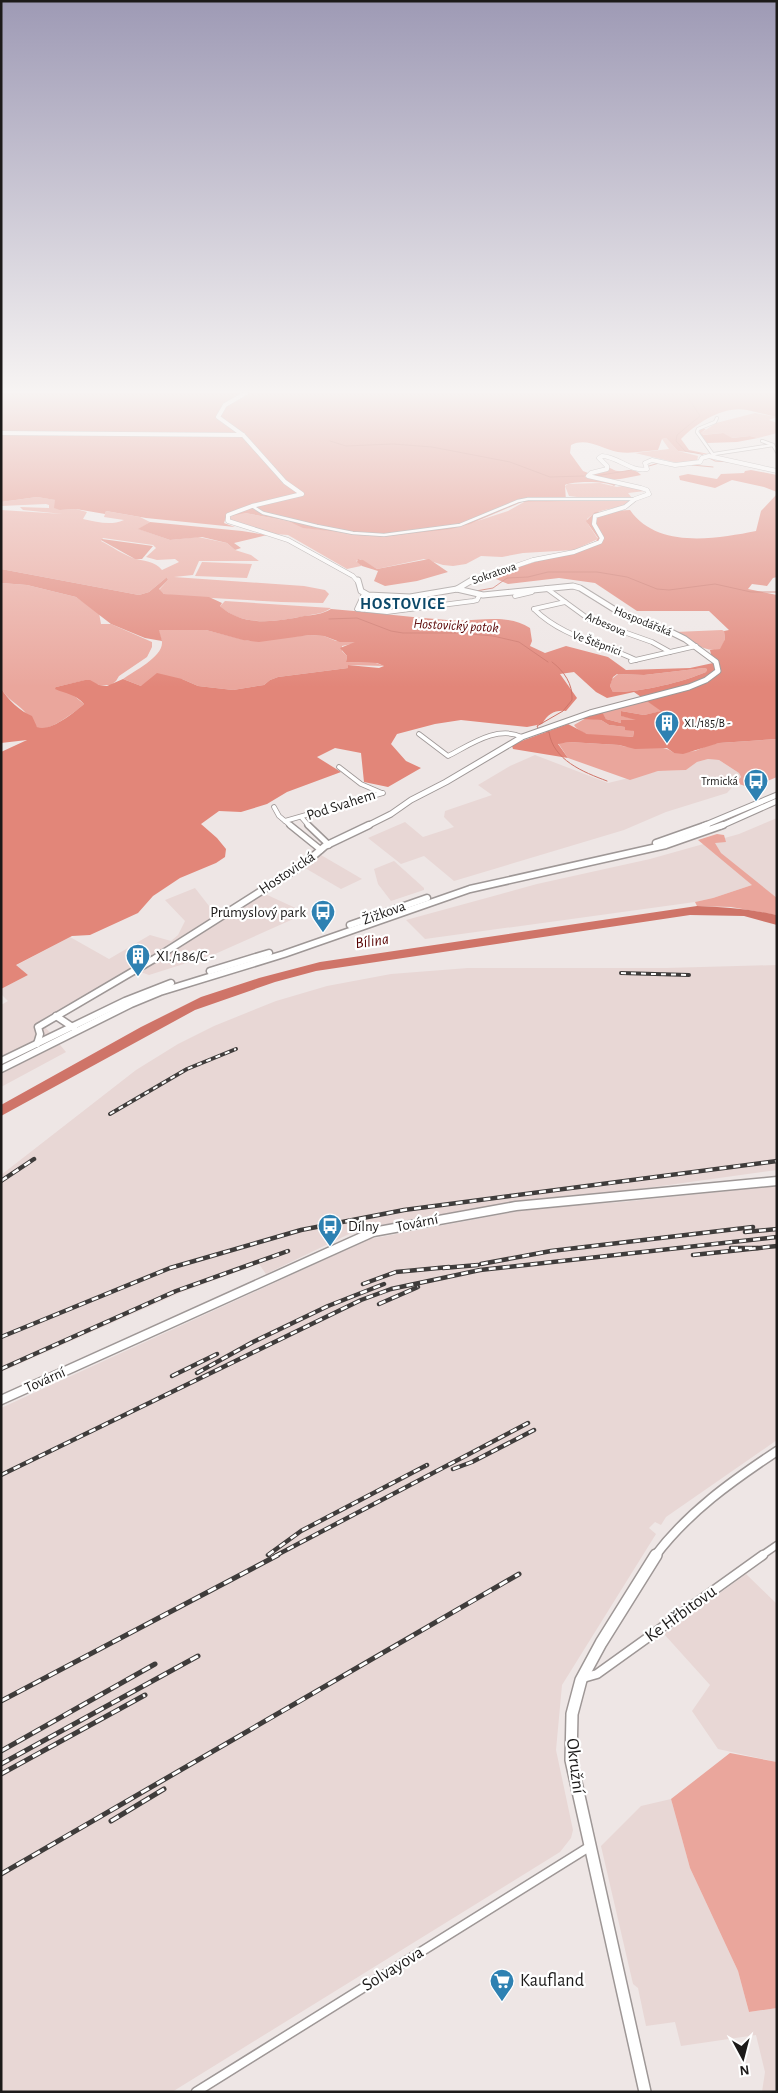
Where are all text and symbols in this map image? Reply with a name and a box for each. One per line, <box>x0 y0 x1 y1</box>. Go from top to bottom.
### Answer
street label: Sokratova <box>470 560 518 586</box>
district label: HOSTOVICE <box>360 596 446 612</box>
street label: Hospodářská <box>612 604 674 638</box>
street label: Arbesova <box>584 610 629 638</box>
water label: Hostovický potok <box>413 617 500 635</box>
street label: Ve Štěpnici <box>571 628 623 657</box>
building icon: XI./185/B - <box>654 710 680 744</box>
place label: XI./185/B - <box>684 717 731 729</box>
bus stop icon: Trmická <box>743 768 769 802</box>
place label: Trmická <box>701 775 738 787</box>
street label: Pod Svahem <box>305 787 377 823</box>
street label: Hostovická <box>256 849 318 897</box>
street label: Žižkova <box>360 897 408 928</box>
bus stop icon: Průmyslový park <box>310 899 336 933</box>
place label: Průmyslový park <box>210 905 306 920</box>
water label: Bílina <box>354 931 390 951</box>
building icon: XI./186/C - <box>125 943 151 977</box>
place label: XI./186/C - <box>156 949 215 964</box>
street label: Tovární <box>395 1212 440 1234</box>
bus stop icon: Dílny <box>317 1213 343 1247</box>
place label: Dílny <box>348 1219 379 1234</box>
street label: Tovární <box>22 1364 68 1396</box>
street label: Ke Hřbitovu <box>642 1582 720 1646</box>
street label: Okružní <box>563 1737 587 1795</box>
street label: Solvayova <box>359 1943 427 1995</box>
supermarket icon: Kaufland <box>489 1968 515 2002</box>
place label: Kaufland <box>520 1972 584 1990</box>
north arrow <box>718 2033 768 2083</box>
text: N <box>739 2062 750 2077</box>

